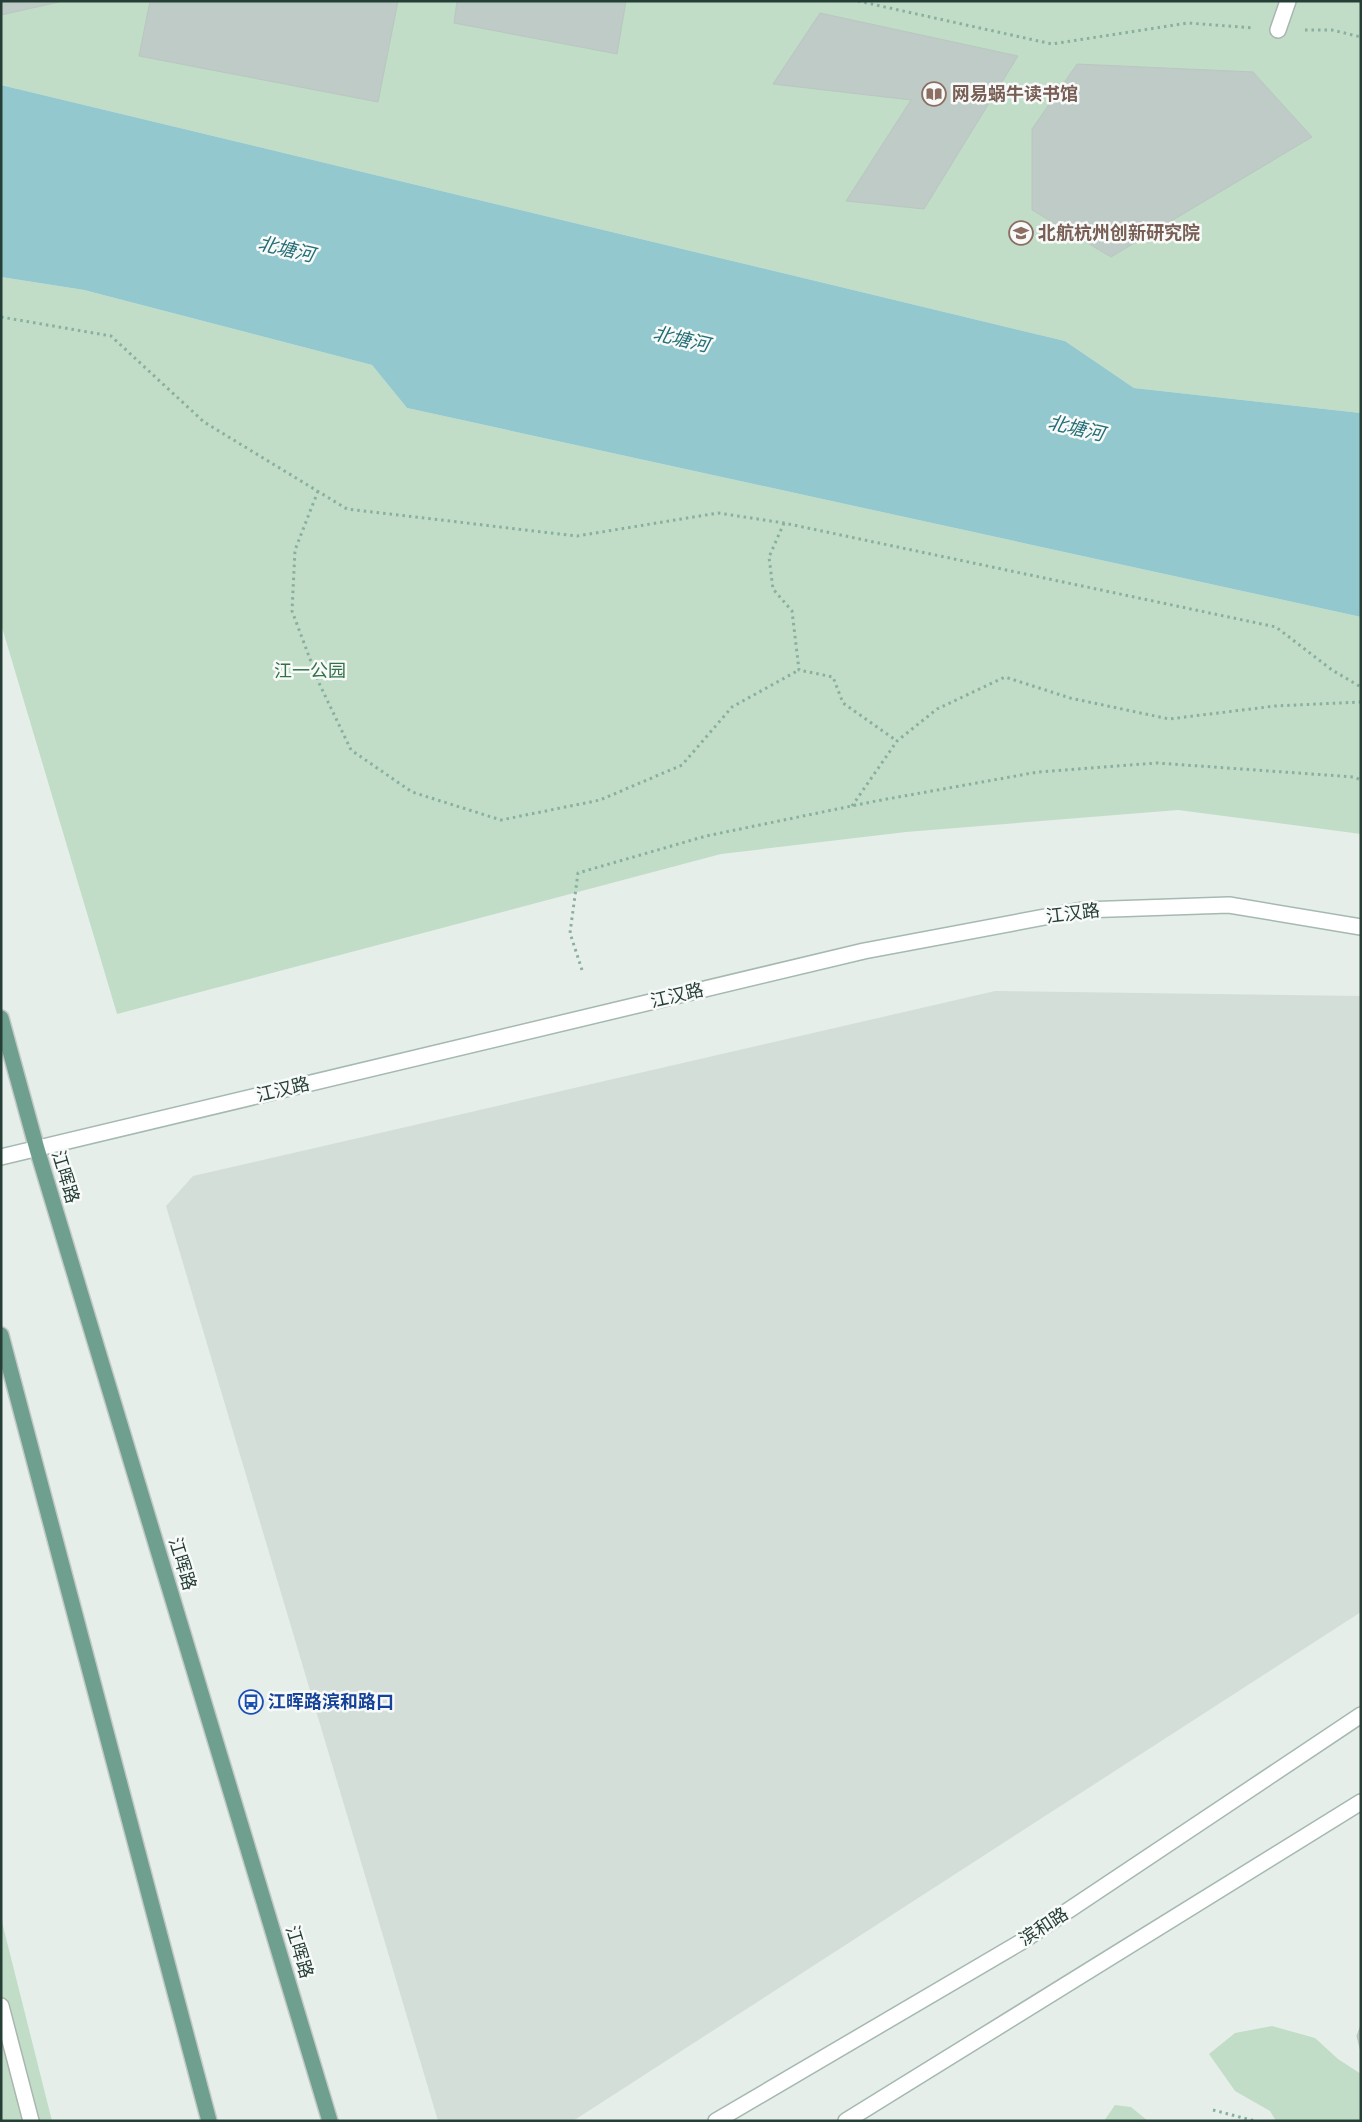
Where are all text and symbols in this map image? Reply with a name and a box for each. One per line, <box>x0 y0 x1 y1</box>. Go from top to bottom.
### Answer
library icon: 网易蜗牛读书馆 <box>921 81 947 107</box>
place label: 网易蜗牛读书馆 <box>952 82 1078 107</box>
school or university icon: 北航杭州创新研究院 <box>1008 220 1034 246</box>
place label: 北航杭州创新研究院 <box>1038 221 1200 246</box>
water label: 北塘河 <box>255 230 321 270</box>
water label: 北塘河 <box>650 320 716 360</box>
water label: 北塘河 <box>1045 409 1111 449</box>
park label: 江一公园 <box>274 659 346 684</box>
street label: 江汉路 <box>1045 898 1101 930</box>
street label: 江汉路 <box>648 978 706 1014</box>
street label: 江汉路 <box>254 1072 312 1108</box>
street label: 江晖路 <box>45 1148 85 1206</box>
street label: 江晖路 <box>162 1535 202 1593</box>
bus stop icon: 江晖路滨和路口 <box>238 1689 264 1715</box>
place label: 江晖路滨和路口 <box>268 1690 394 1715</box>
street label: 滨和路 <box>1015 1902 1073 1952</box>
street label: 江晖路 <box>279 1923 319 1981</box>

